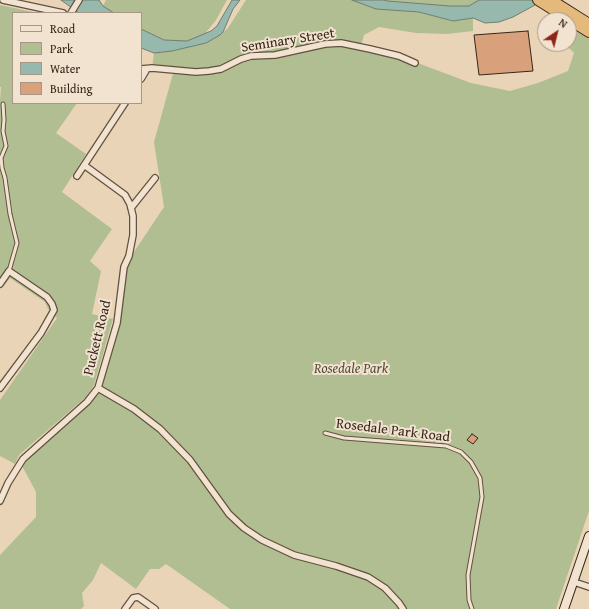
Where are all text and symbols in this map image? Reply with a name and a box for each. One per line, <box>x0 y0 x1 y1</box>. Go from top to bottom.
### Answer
legend <box>12 12 142 104</box>
north arrow <box>537 12 577 52</box>
text: N <box>556 14 571 32</box>
text: Road <box>50 20 75 37</box>
street label: Seminary Street <box>240 25 336 57</box>
text: Park <box>50 40 73 57</box>
text: Water <box>50 60 80 77</box>
text: Building <box>50 80 93 97</box>
street label: Puckett Road <box>81 299 115 377</box>
park label: Rosedale Park <box>314 361 388 377</box>
street label: Rosedale Park Road <box>335 416 451 446</box>

